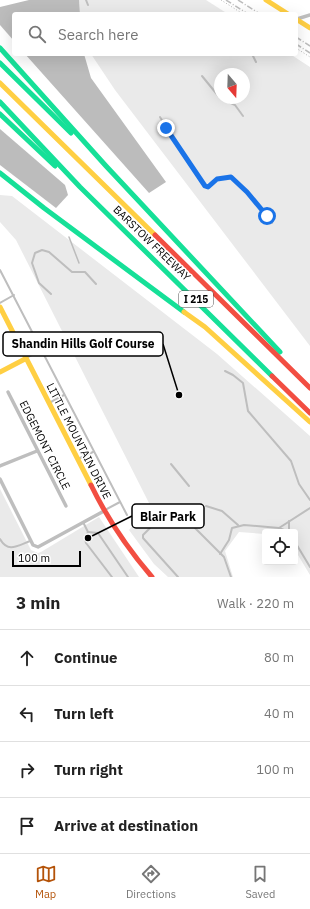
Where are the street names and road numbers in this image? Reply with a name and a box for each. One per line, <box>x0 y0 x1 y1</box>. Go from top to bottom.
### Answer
street label: BARSTOW FREEWAY <box>110 202 194 284</box>
road number: I 215 <box>179 291 213 307</box>
street label: LITTLE MOUNTAIN DRIVE <box>44 381 114 501</box>
street label: EDGEMONT CIRCLE <box>16 398 74 492</box>

